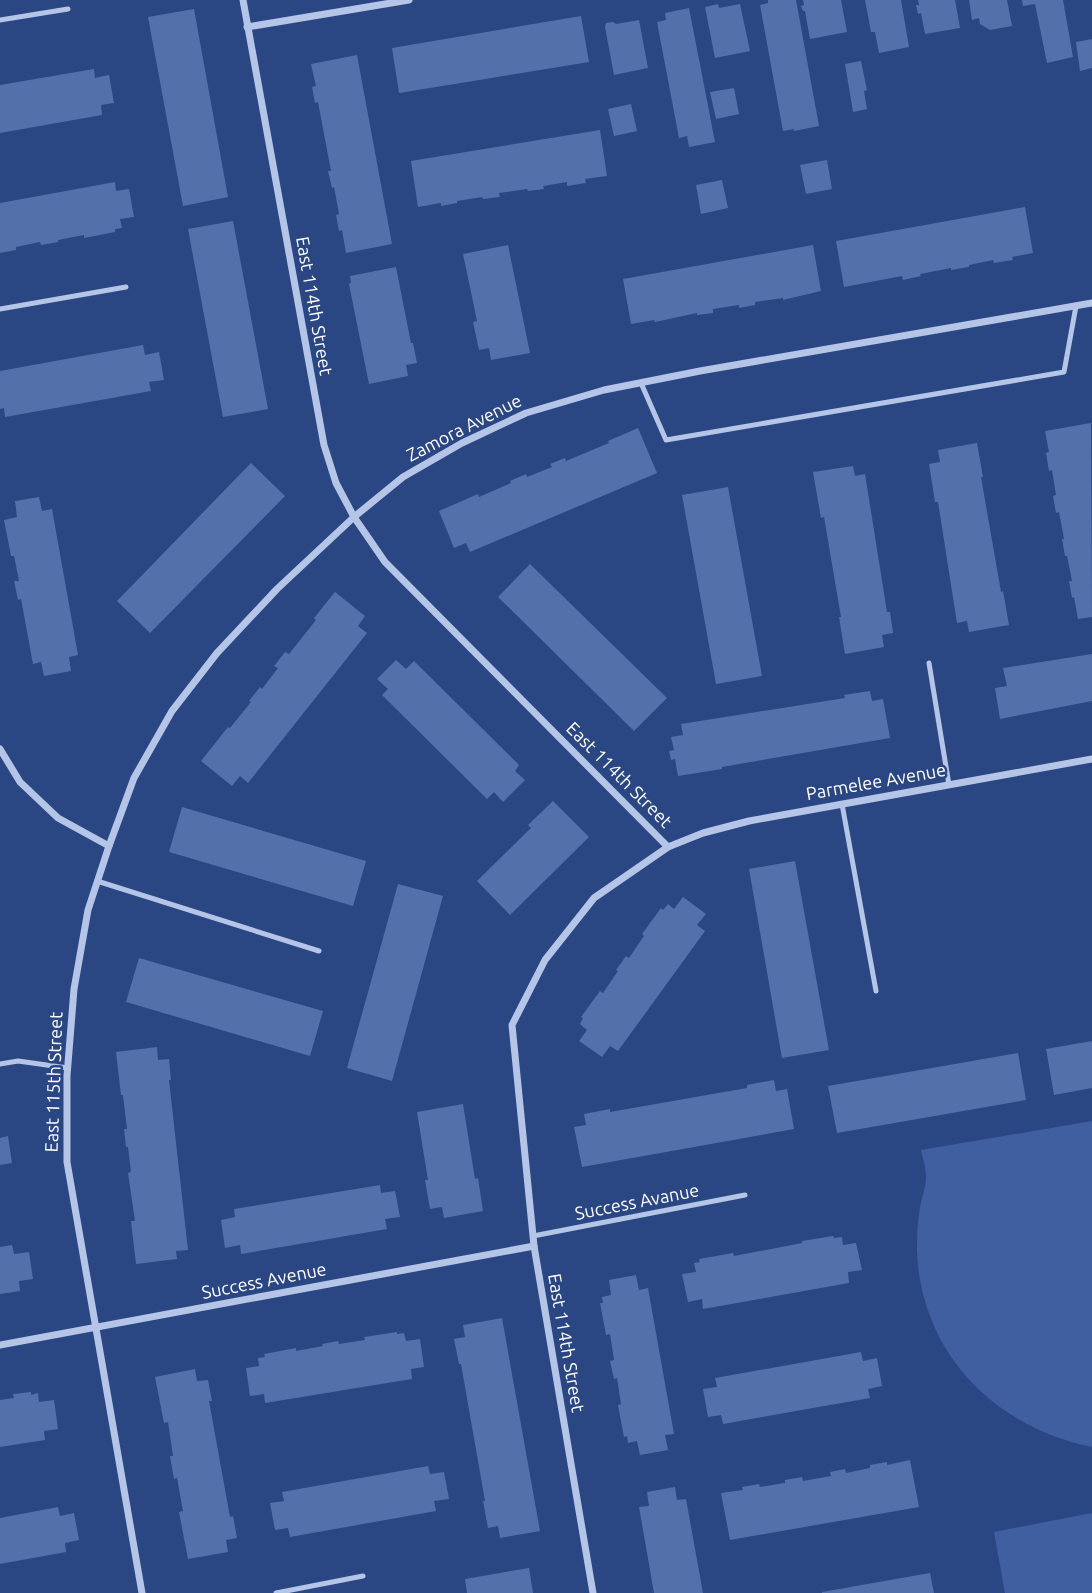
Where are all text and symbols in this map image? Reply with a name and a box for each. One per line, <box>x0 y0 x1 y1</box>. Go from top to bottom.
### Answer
street label: East 114th Street <box>293 235 337 377</box>
street label: Zamora Avenue <box>403 390 524 465</box>
street label: East 114th Street <box>563 718 676 831</box>
street label: Parmelee Avenue <box>804 759 947 803</box>
street label: East 115th Street <box>41 1011 65 1153</box>
street label: Success Avanue <box>573 1179 701 1223</box>
street label: Success Avenue <box>200 1258 328 1302</box>
street label: East 114th Street <box>545 1272 589 1414</box>

